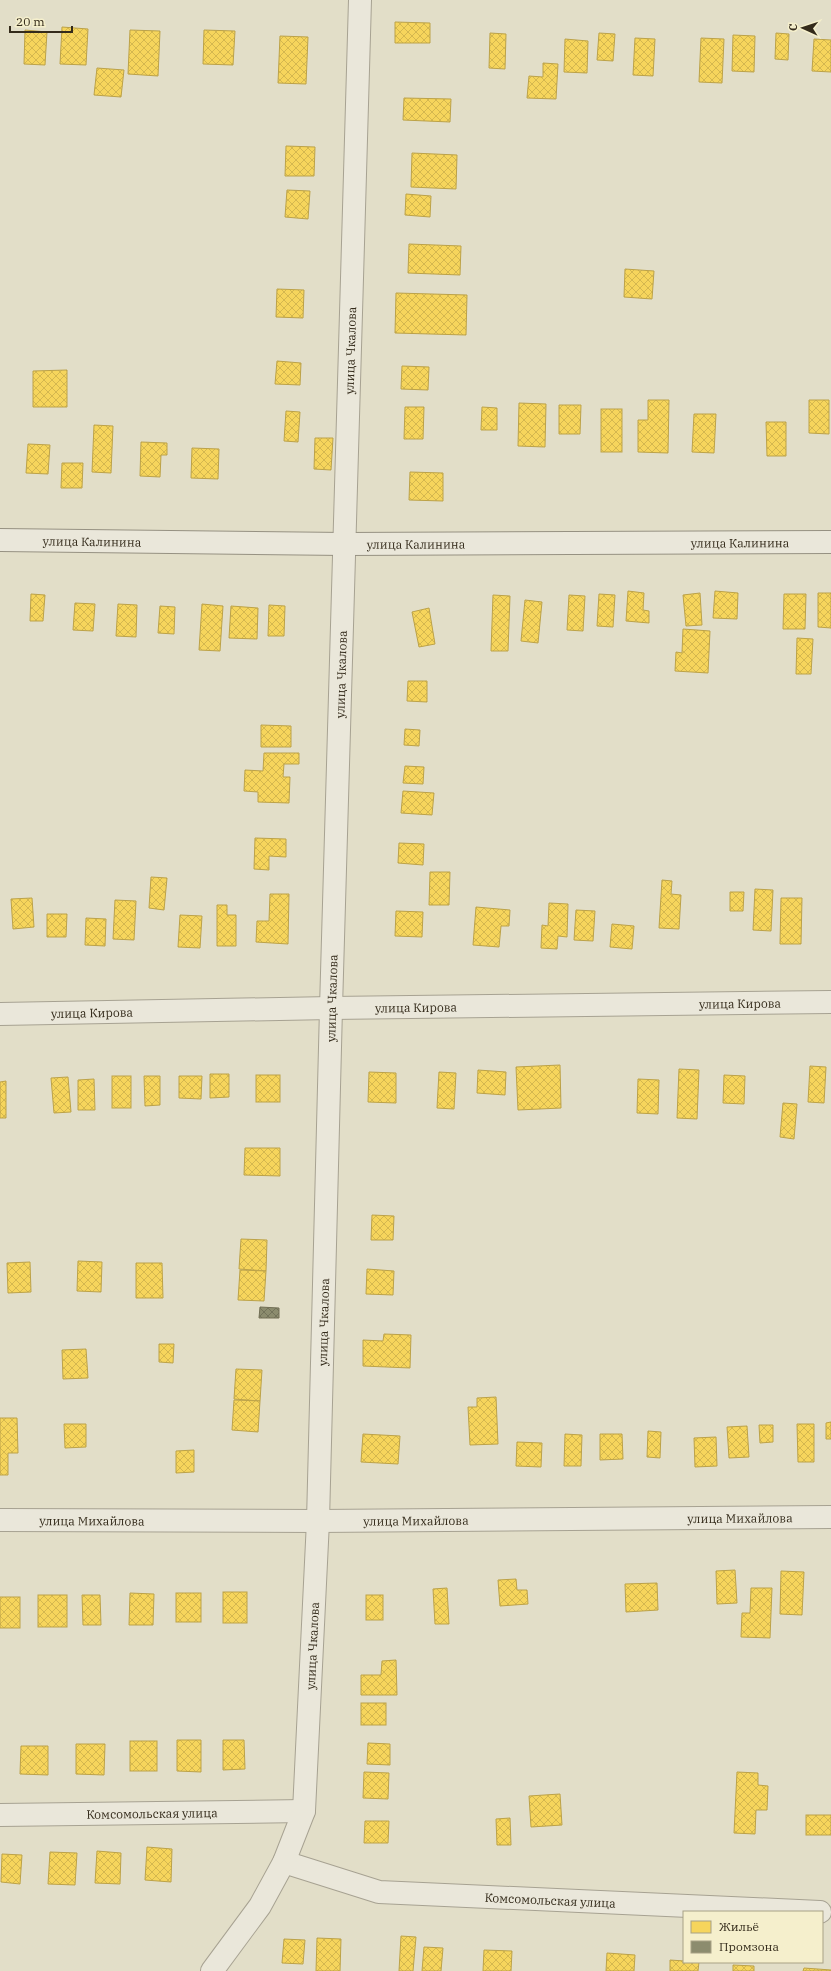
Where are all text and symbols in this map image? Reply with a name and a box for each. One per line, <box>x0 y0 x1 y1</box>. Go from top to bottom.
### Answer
scale bar <box>10 8 72 34</box>
north arrow <box>783 8 823 48</box>
text: 20 m <box>16 14 45 29</box>
text: С <box>786 23 800 32</box>
street label: улица Чкалова <box>341 306 359 395</box>
street label: улица Калинина <box>43 533 142 549</box>
street label: улица Калинина <box>691 535 790 550</box>
street label: улица Калинина <box>367 536 466 551</box>
street label: улица Чкалова <box>332 630 349 719</box>
street label: улица Чкалова <box>323 954 340 1042</box>
street label: улица Кирова <box>699 995 781 1011</box>
street label: улица Кирова <box>375 999 458 1015</box>
street label: улица Кирова <box>51 1004 134 1021</box>
street label: улица Чкалова <box>314 1278 332 1366</box>
street label: улица Михайлова <box>687 1510 793 1526</box>
street label: улица Михайлова <box>363 1512 469 1528</box>
street label: улица Михайлова <box>39 1513 145 1528</box>
street label: улица Чкалова <box>302 1601 322 1690</box>
street label: Комсомольская улица <box>86 1805 218 1821</box>
street label: Комсомольская улица <box>484 1889 617 1910</box>
legend <box>683 1911 823 1963</box>
text: Жильё <box>719 1919 759 1934</box>
text: Промзона <box>719 1939 779 1954</box>

